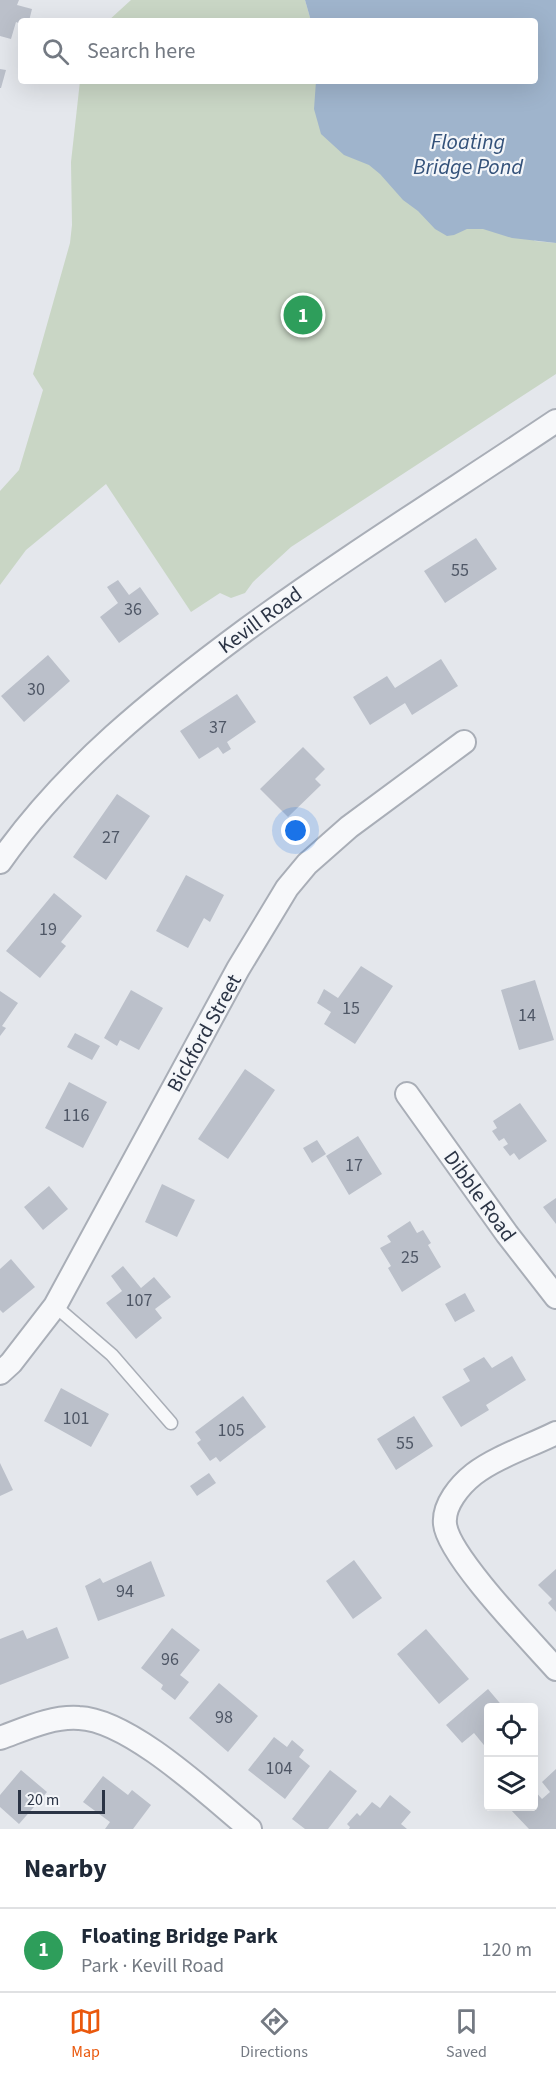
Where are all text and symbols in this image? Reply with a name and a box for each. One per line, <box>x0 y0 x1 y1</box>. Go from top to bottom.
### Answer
search box <box>18 18 538 84</box>
icon: search <box>39 35 72 68</box>
text: Search here <box>87 35 195 67</box>
water label: Floating Bridge Pond <box>413 126 524 183</box>
pin: 1 <box>284 292 322 338</box>
house number: 55 <box>451 558 469 583</box>
street label: Kevill Road <box>212 579 308 661</box>
house number: 36 <box>124 597 142 622</box>
house number: 30 <box>27 677 45 702</box>
house number: 37 <box>209 715 227 740</box>
your location <box>281 816 310 845</box>
house number: 27 <box>102 825 120 850</box>
house number: 19 <box>39 917 57 942</box>
street label: Bickford Street <box>159 969 249 1097</box>
house number: 15 <box>342 996 360 1021</box>
house number: 14 <box>518 1003 536 1028</box>
house number: 116 <box>63 1103 89 1128</box>
street label: Dibble Road <box>437 1144 523 1248</box>
house number: 17 <box>345 1153 363 1178</box>
house number: 25 <box>401 1245 419 1270</box>
house number: 107 <box>126 1288 152 1313</box>
house number: 101 <box>63 1406 89 1431</box>
house number: 105 <box>218 1418 244 1443</box>
house number: 55 <box>396 1431 414 1456</box>
house number: 94 <box>116 1579 134 1604</box>
house number: 96 <box>161 1647 179 1672</box>
map controls <box>484 1703 538 1811</box>
button: locate <box>484 1703 538 1757</box>
house number: 98 <box>215 1705 233 1730</box>
house number: 104 <box>266 1756 292 1781</box>
button: layers <box>484 1757 538 1811</box>
scale bar <box>18 1787 105 1814</box>
text: 20 m <box>27 1789 59 1811</box>
text: Nearby <box>24 1850 107 1887</box>
text: Floating Bridge Park <box>81 1920 278 1952</box>
text: 1 <box>38 1936 49 1964</box>
text: 120 m <box>482 1936 532 1964</box>
text: Park · Kevill Road <box>81 1952 224 1980</box>
tab: Map <box>69 2005 102 2063</box>
tab: Directions <box>240 2005 308 2063</box>
tab: Saved <box>446 2005 487 2063</box>

